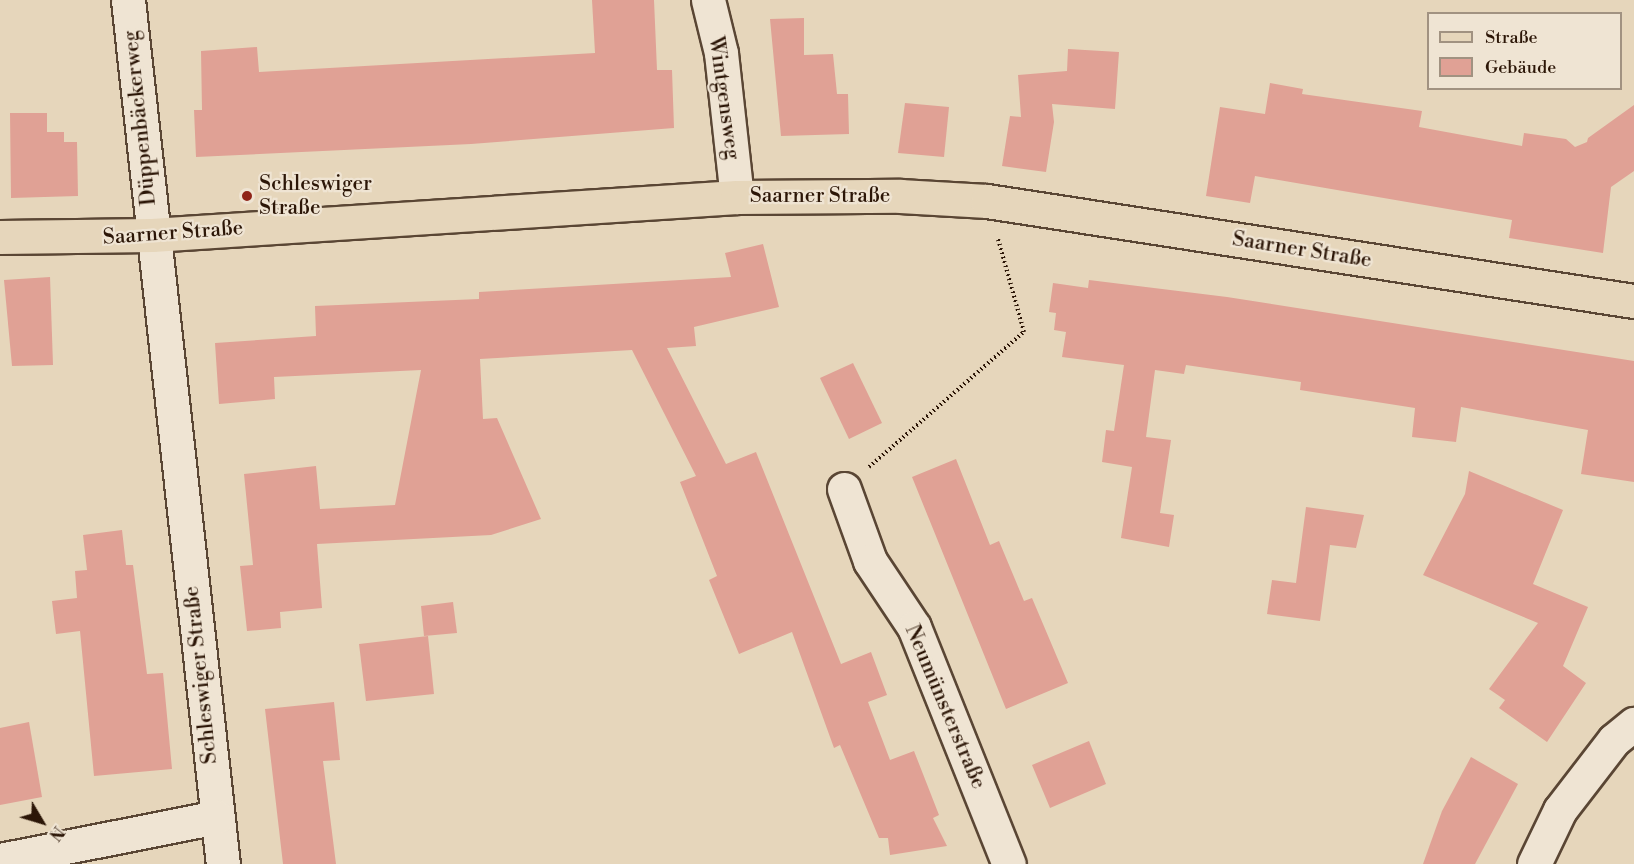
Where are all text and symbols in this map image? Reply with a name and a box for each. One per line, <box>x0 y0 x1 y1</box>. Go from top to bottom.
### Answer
legend <box>1427 12 1622 90</box>
text: Straße <box>1485 26 1538 49</box>
street label: Düppenbäckerweg <box>118 29 162 207</box>
street label: Wintgensweg <box>703 35 745 161</box>
text: Gebäude <box>1485 56 1556 79</box>
place label: Schleswiger Straße <box>259 171 372 221</box>
street label: Saarner Straße <box>750 183 890 209</box>
marker: Schleswiger Straße <box>240 189 254 203</box>
street label: Saarner Straße <box>102 216 244 250</box>
street label: Saarner Straße <box>1231 227 1373 273</box>
street label: Schleswiger Straße <box>179 585 223 765</box>
street label: Neumünsterstraße <box>899 621 991 793</box>
north arrow <box>12 792 72 852</box>
text: N <box>44 822 68 844</box>

